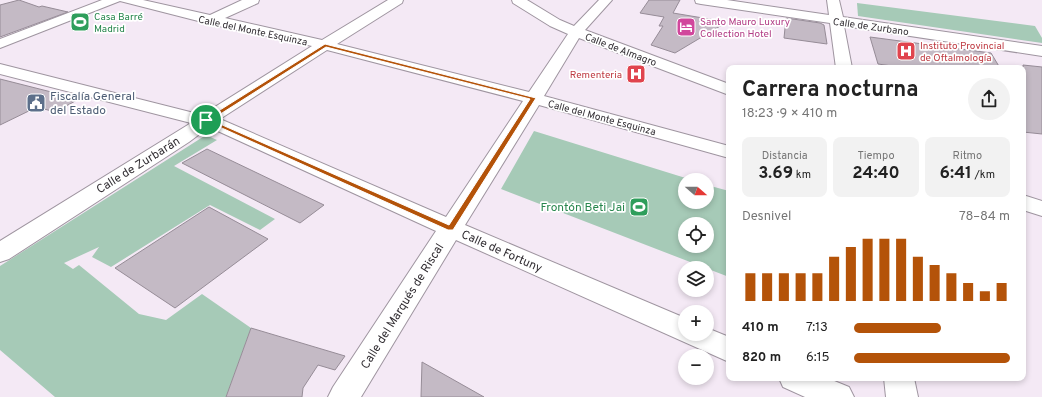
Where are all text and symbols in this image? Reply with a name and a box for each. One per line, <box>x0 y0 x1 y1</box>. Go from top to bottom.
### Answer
sports icon: Casa Barré Madrid <box>69 11 91 33</box>
place label: Casa Barré Madrid <box>94 11 143 36</box>
street label: Calle del Monte Esquinza <box>197 14 308 49</box>
hotel icon: Santo Mauro Luxury Collection Hotel <box>675 16 697 38</box>
place label: Santo Mauro Luxury Collection Hotel <box>700 16 790 41</box>
street label: Calle de Zurbano <box>832 16 910 39</box>
street label: Calle de Almagro <box>583 31 659 70</box>
hospital icon: Instituto Provincial de Oftalmología <box>895 40 917 62</box>
place label: Instituto Provincial de Oftalmología <box>920 40 1004 65</box>
hospital icon: Rementeria <box>625 63 647 85</box>
place label: Rementeria <box>570 69 622 82</box>
text: Carrera nocturna <box>742 77 919 104</box>
button: share <box>968 78 1010 120</box>
place label: Fiscalía General del Estado <box>50 89 135 119</box>
public building icon: Fiscalía General del Estado <box>25 92 47 114</box>
street label: Calle del Monte Esquinza <box>546 98 657 139</box>
pin <box>189 103 223 137</box>
text: 18:23 · 9 × 410 m <box>742 106 837 122</box>
icon: arrive <box>195 109 217 131</box>
street label: Calle de Zurbarán <box>94 134 183 198</box>
text: Distancia <box>762 149 808 163</box>
text: Tiempo <box>857 149 895 163</box>
text: Ritmo <box>953 149 982 163</box>
text: 3.69 <box>758 163 793 185</box>
text: 24:40 <box>852 163 900 185</box>
text: 6:41 <box>940 163 972 185</box>
text: km <box>793 168 811 182</box>
text: /km <box>972 168 995 182</box>
north arrow <box>678 173 714 209</box>
map controls <box>678 173 714 385</box>
sports icon: Frontón Beti Jai <box>628 196 650 218</box>
place label: Frontón Beti Jai <box>540 200 625 216</box>
text: Desnivel <box>742 209 791 225</box>
text: 78–84 m <box>959 209 1010 225</box>
button: locate <box>678 217 714 253</box>
street label: Calle de Fortuny <box>459 227 545 277</box>
street label: Calle del Marqués de Riscal <box>358 241 448 372</box>
button: layers <box>678 261 714 297</box>
button: + <box>678 305 714 341</box>
text: 410 m <box>742 320 779 336</box>
text: 7:13 <box>806 320 828 336</box>
button: − <box>678 349 714 385</box>
text: 820 m <box>742 350 781 366</box>
text: 6:15 <box>806 350 830 366</box>

